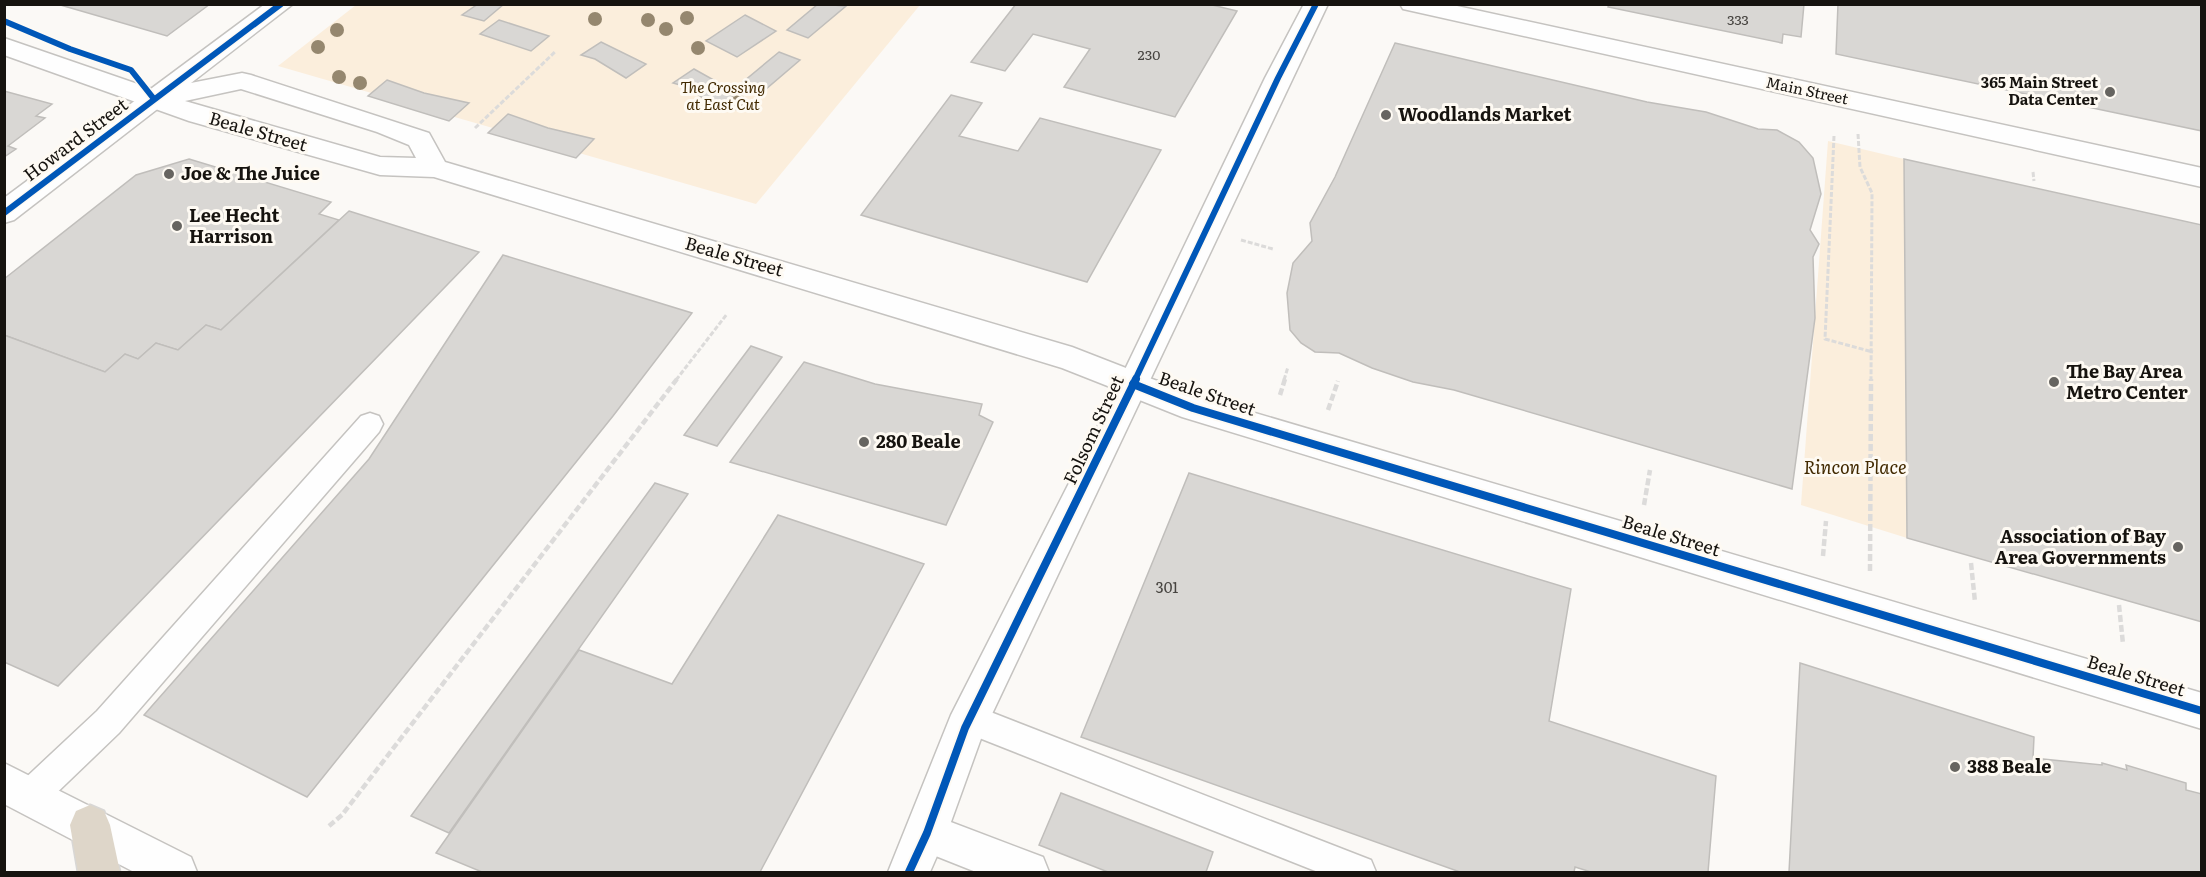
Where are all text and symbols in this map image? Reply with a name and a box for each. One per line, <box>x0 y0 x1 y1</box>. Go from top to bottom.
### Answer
house number: 333 <box>1727 9 1749 29</box>
house number: 230 <box>1138 44 1160 64</box>
street label: Main Street <box>1764 70 1851 109</box>
place label: 365 Main Street Data Center <box>1981 70 2098 110</box>
park label: The Crossing at East Cut <box>681 75 765 115</box>
marker: 365 Main Street Data Center <box>2103 85 2117 99</box>
street label: Howard Street <box>17 90 134 187</box>
place label: Woodlands Market <box>1398 100 1571 127</box>
street label: Beale Street <box>206 104 311 158</box>
marker: Woodlands Market <box>1379 108 1393 122</box>
place label: Joe & The Juice <box>181 159 320 186</box>
marker: Joe & The Juice <box>162 167 176 181</box>
place label: Lee Hecht Harrison <box>189 201 280 249</box>
marker: Lee Hecht Harrison <box>170 219 184 233</box>
street label: Beale Street <box>682 229 787 283</box>
place label: The Bay Area Metro Center <box>2066 357 2188 405</box>
street label: Beale Street <box>1155 363 1260 422</box>
street label: Folsom Street <box>1056 370 1130 488</box>
marker: The Bay Area Metro Center <box>2047 375 2061 389</box>
place label: 280 Beale <box>876 427 961 454</box>
marker: 280 Beale <box>857 435 871 449</box>
park label: Rincon Place <box>1803 453 1907 480</box>
street label: Beale Street <box>1619 507 1724 562</box>
place label: Association of Bay Area Governments <box>1995 522 2166 570</box>
marker: Association of Bay Area Governments <box>2171 540 2185 554</box>
house number: 301 <box>1156 575 1178 598</box>
street label: Beale Street <box>2084 647 2189 702</box>
place label: 388 Beale <box>1967 752 2052 779</box>
marker: 388 Beale <box>1948 760 1962 774</box>

